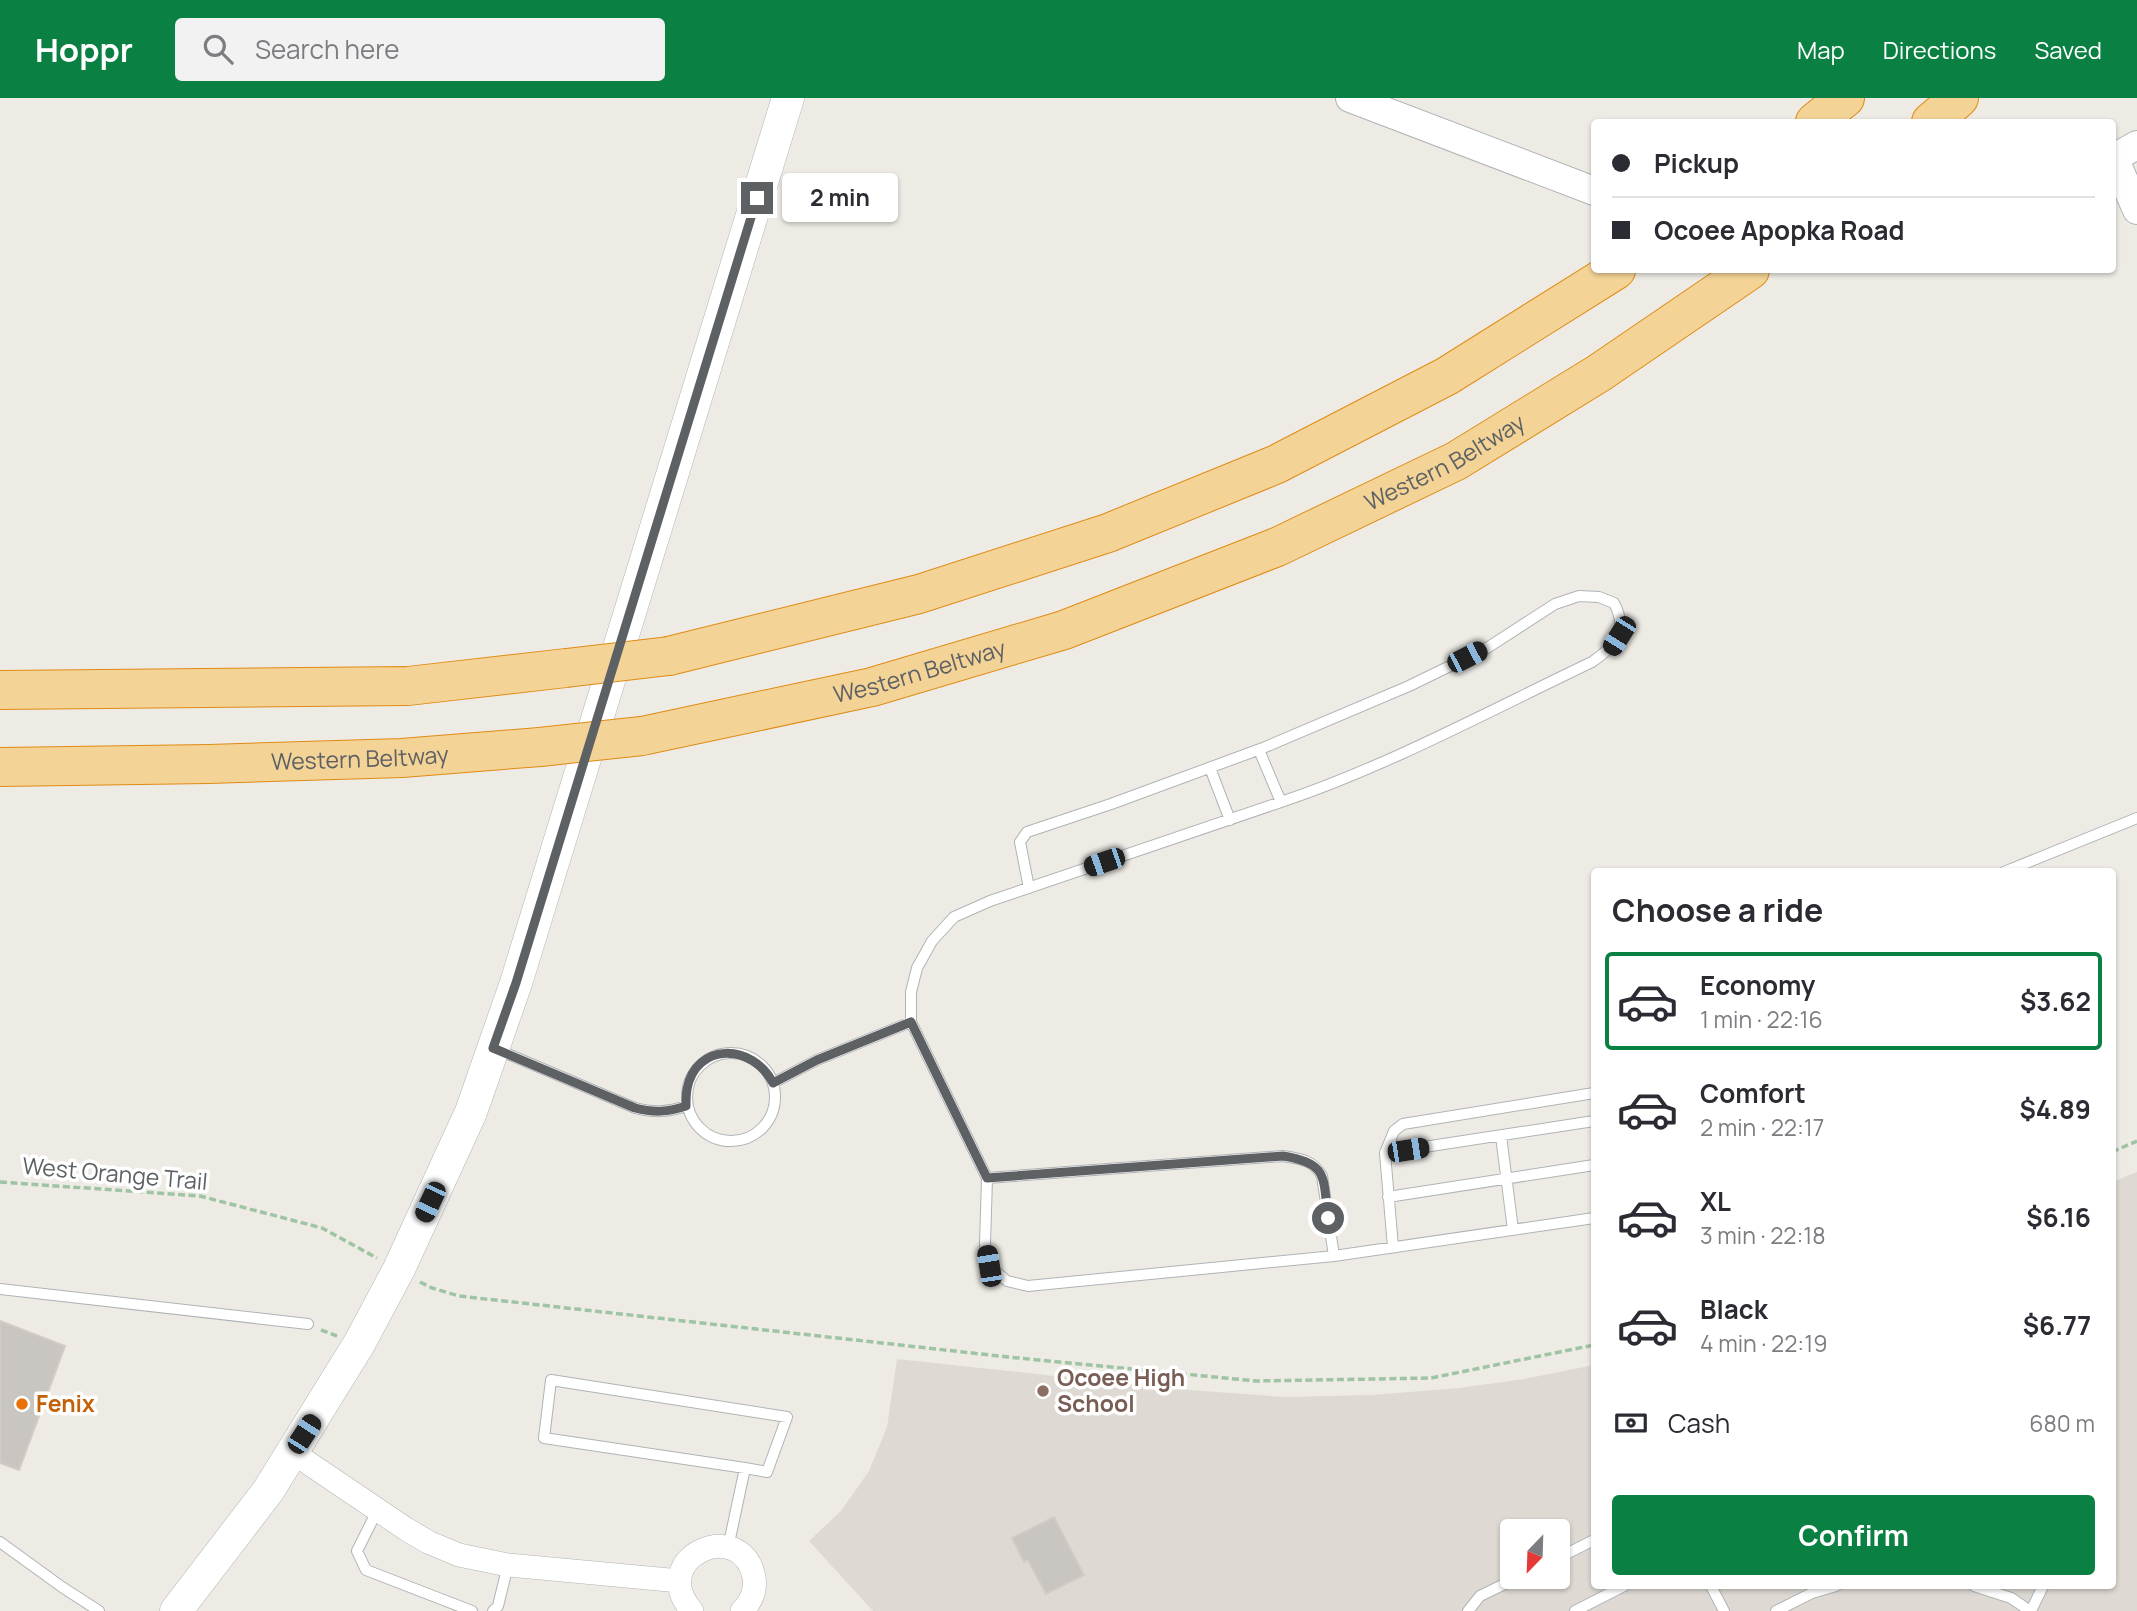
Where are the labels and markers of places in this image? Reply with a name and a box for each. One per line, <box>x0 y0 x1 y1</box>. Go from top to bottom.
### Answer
place label: Ocoee High School <box>1057 1361 1185 1419</box>
marker: Ocoee High School <box>1035 1383 1051 1399</box>
place label: Fenix <box>36 1387 95 1419</box>
marker: Fenix <box>14 1396 30 1412</box>

